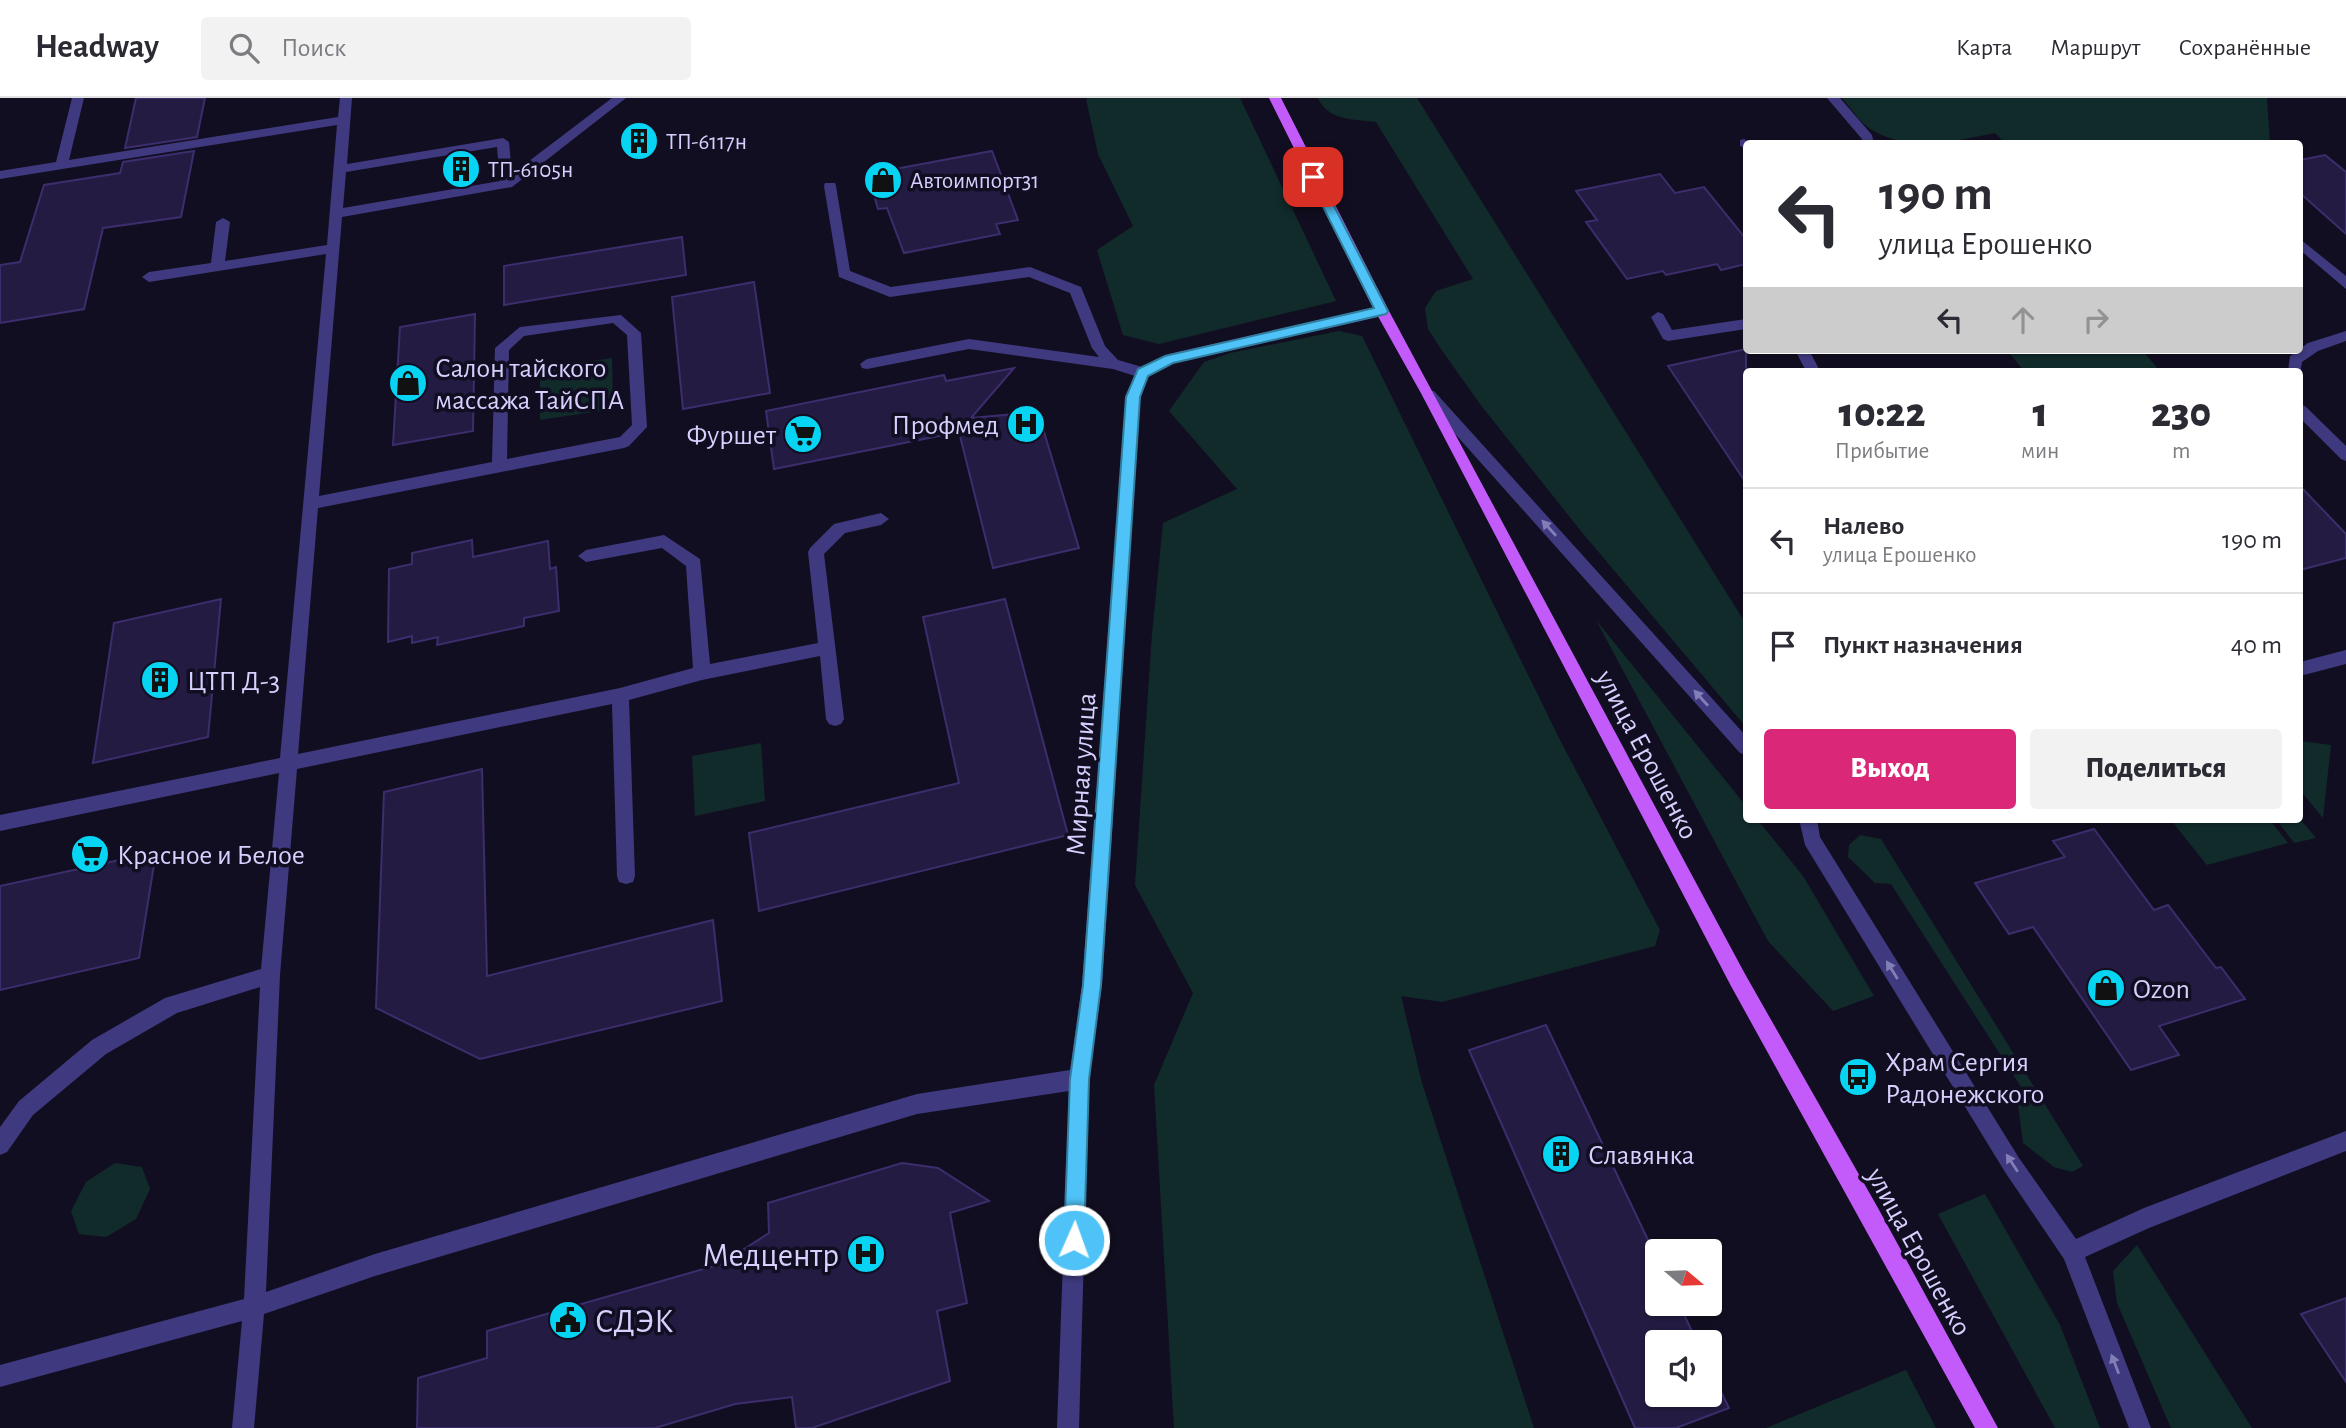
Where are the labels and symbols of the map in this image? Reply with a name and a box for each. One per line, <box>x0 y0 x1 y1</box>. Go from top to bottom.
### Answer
building icon: ТП-6117н <box>618 120 660 162</box>
place label: ТП-6117н <box>666 131 747 154</box>
pin <box>1283 147 1343 207</box>
building icon: ТП-6105н <box>440 148 482 190</box>
place label: ТП-6105н <box>488 159 573 182</box>
shop icon: Автоимпорт31 <box>862 159 904 201</box>
place label: Автоимпорт31 <box>910 170 1039 193</box>
place label: Салон тайского массажа ТайСПА <box>435 355 624 415</box>
shop icon: Салон тайского массажа ТайСПА <box>387 362 429 404</box>
hospital icon: Профмед <box>1005 403 1047 445</box>
place label: Профмед <box>892 412 999 440</box>
supermarket icon: Фуршет <box>782 413 824 455</box>
place label: Фуршет <box>686 422 777 450</box>
one-way arrow <box>1541 519 1557 537</box>
building icon: ЦТП Д-3 <box>139 659 181 701</box>
street label: улица Ерошенко <box>1590 665 1702 844</box>
place label: ЦТП Д-3 <box>187 668 280 696</box>
one-way arrow <box>1693 689 1709 707</box>
street label: Мирная улица <box>1062 692 1102 857</box>
supermarket icon: Красное и Белое <box>69 833 111 875</box>
place label: Красное и Белое <box>117 842 305 870</box>
one-way arrow <box>1886 960 1899 979</box>
shop icon: Ozon <box>2085 967 2127 1009</box>
place label: Ozon <box>2133 976 2190 1004</box>
place label: Храм Сергия Радонежского <box>1885 1049 2044 1109</box>
bus stop icon: Храм Сергия Радонежского <box>1837 1056 1879 1098</box>
building icon: Славянка <box>1540 1133 1582 1175</box>
place label: Славянка <box>1588 1142 1695 1170</box>
one-way arrow <box>2006 1154 2019 1173</box>
street label: улица Ерошенко <box>1860 1163 1976 1340</box>
position arrow <box>1037 1203 1111 1277</box>
hospital icon: Медцентр <box>845 1233 887 1275</box>
north arrow <box>1645 1239 1722 1316</box>
place label: Медцентр <box>702 1240 839 1273</box>
public building icon: СДЭК <box>547 1299 589 1341</box>
place label: СДЭК <box>595 1306 673 1339</box>
one-way arrow <box>2110 1354 2121 1375</box>

